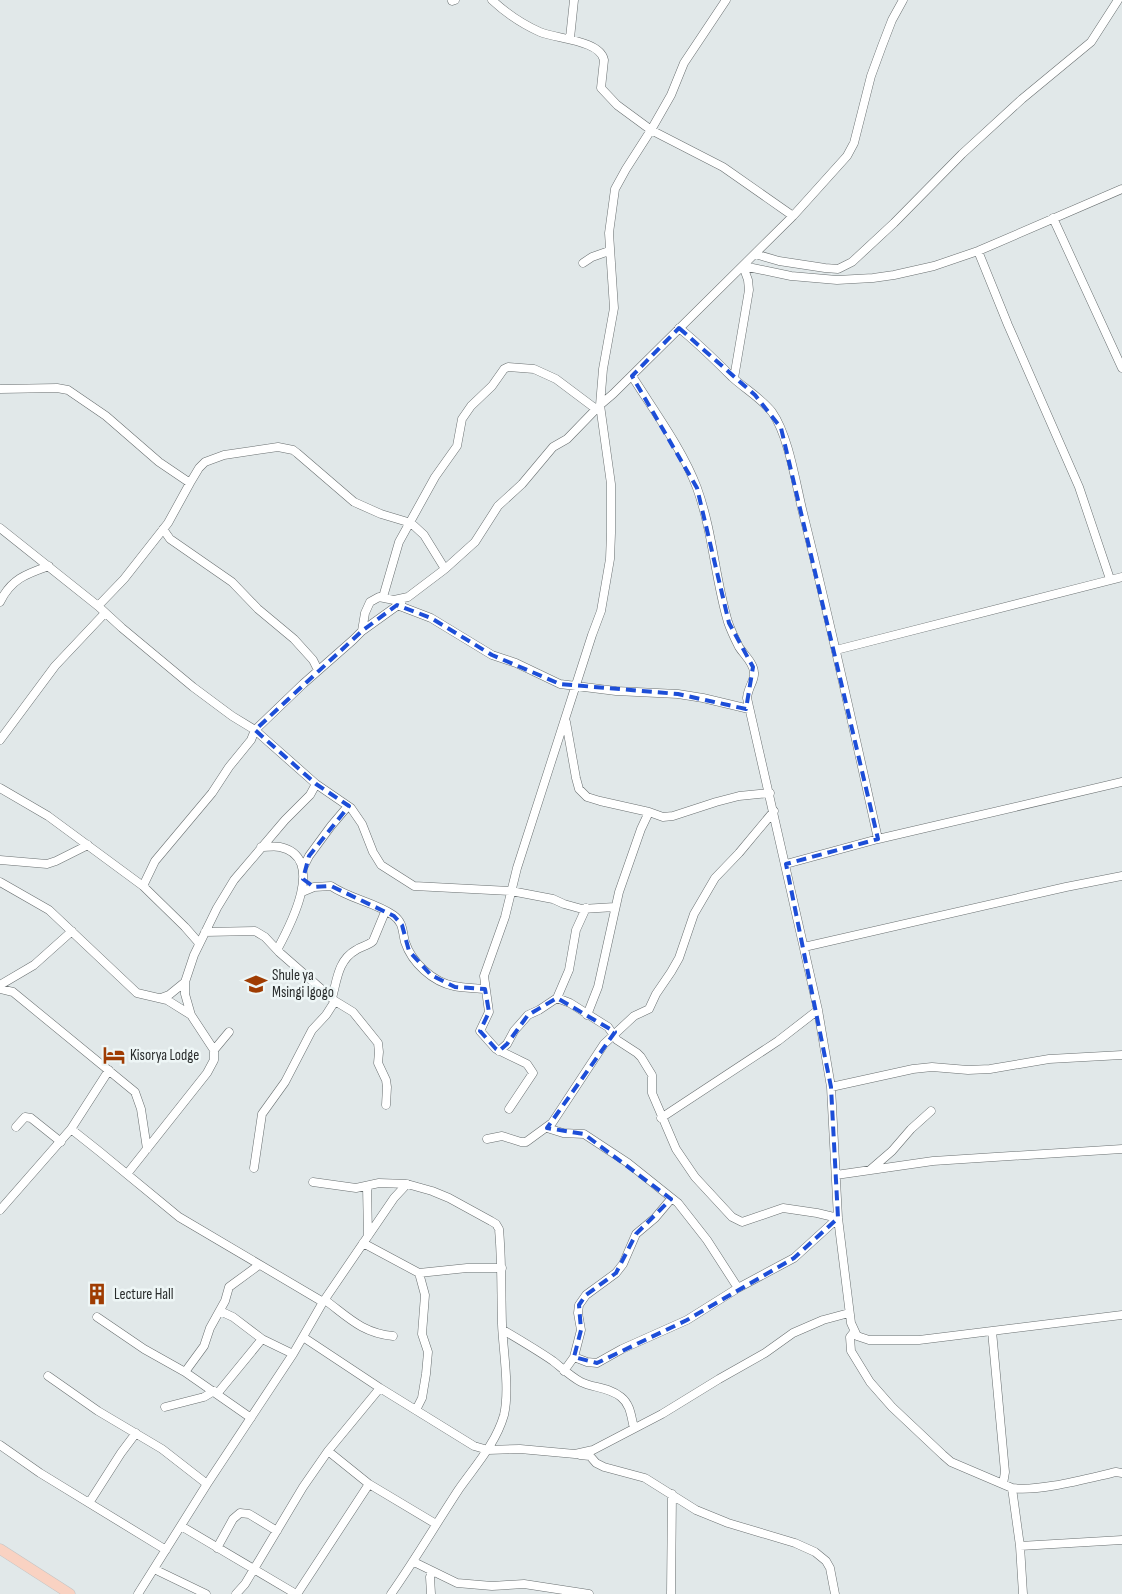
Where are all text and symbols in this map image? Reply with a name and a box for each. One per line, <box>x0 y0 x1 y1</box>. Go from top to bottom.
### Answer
place label: Shule ya Msingi Igogo <box>272 966 334 1002</box>
school or university icon: Shule ya Msingi Igogo <box>243 971 269 997</box>
hotel icon: Kisorya Lodge <box>101 1042 127 1068</box>
place label: Kisorya Lodge <box>130 1046 199 1065</box>
building icon: Lecture Hall <box>84 1281 110 1307</box>
place label: Lecture Hall <box>114 1285 174 1304</box>

